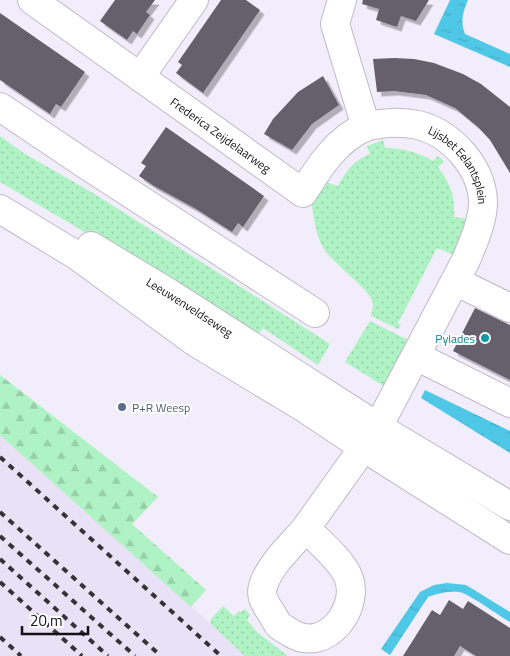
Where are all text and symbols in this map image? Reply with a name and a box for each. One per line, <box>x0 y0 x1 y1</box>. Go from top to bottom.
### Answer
street label: Frederica Zeijdelaarweg <box>167 92 275 177</box>
street label: Lijsbet Eelantsplein <box>425 120 493 205</box>
street label: Leeuwenveldseweg <box>143 272 237 341</box>
place label: Pylades <box>435 329 475 348</box>
marker: Pylades <box>479 332 491 344</box>
place label: P+R Weesp <box>132 398 190 417</box>
marker: P+R Weesp <box>116 401 128 413</box>
scale bar <box>22 604 89 636</box>
text: 20 m <box>30 609 63 632</box>

